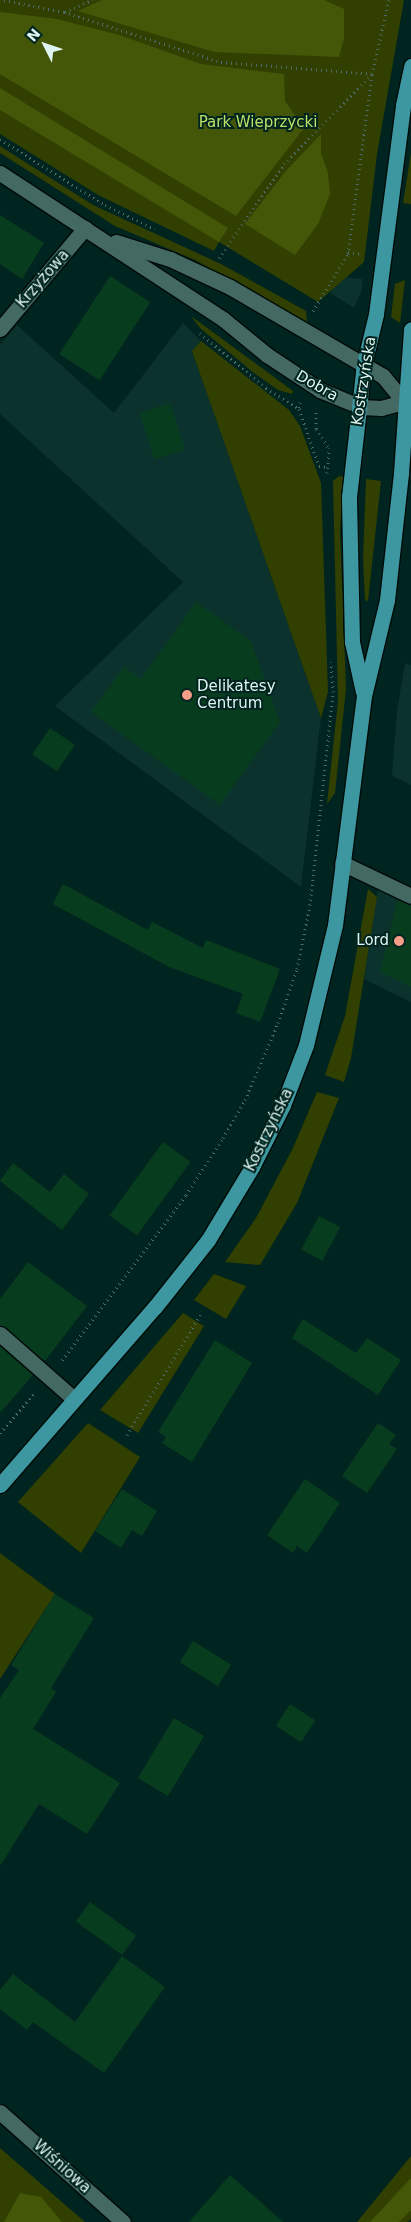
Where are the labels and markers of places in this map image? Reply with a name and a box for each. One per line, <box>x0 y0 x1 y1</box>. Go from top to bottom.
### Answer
place label: Delikatesy Centrum <box>197 677 276 712</box>
marker: Delikatesy Centrum <box>181 689 193 701</box>
place label: Lord <box>356 932 389 950</box>
marker: Lord <box>393 935 405 947</box>

